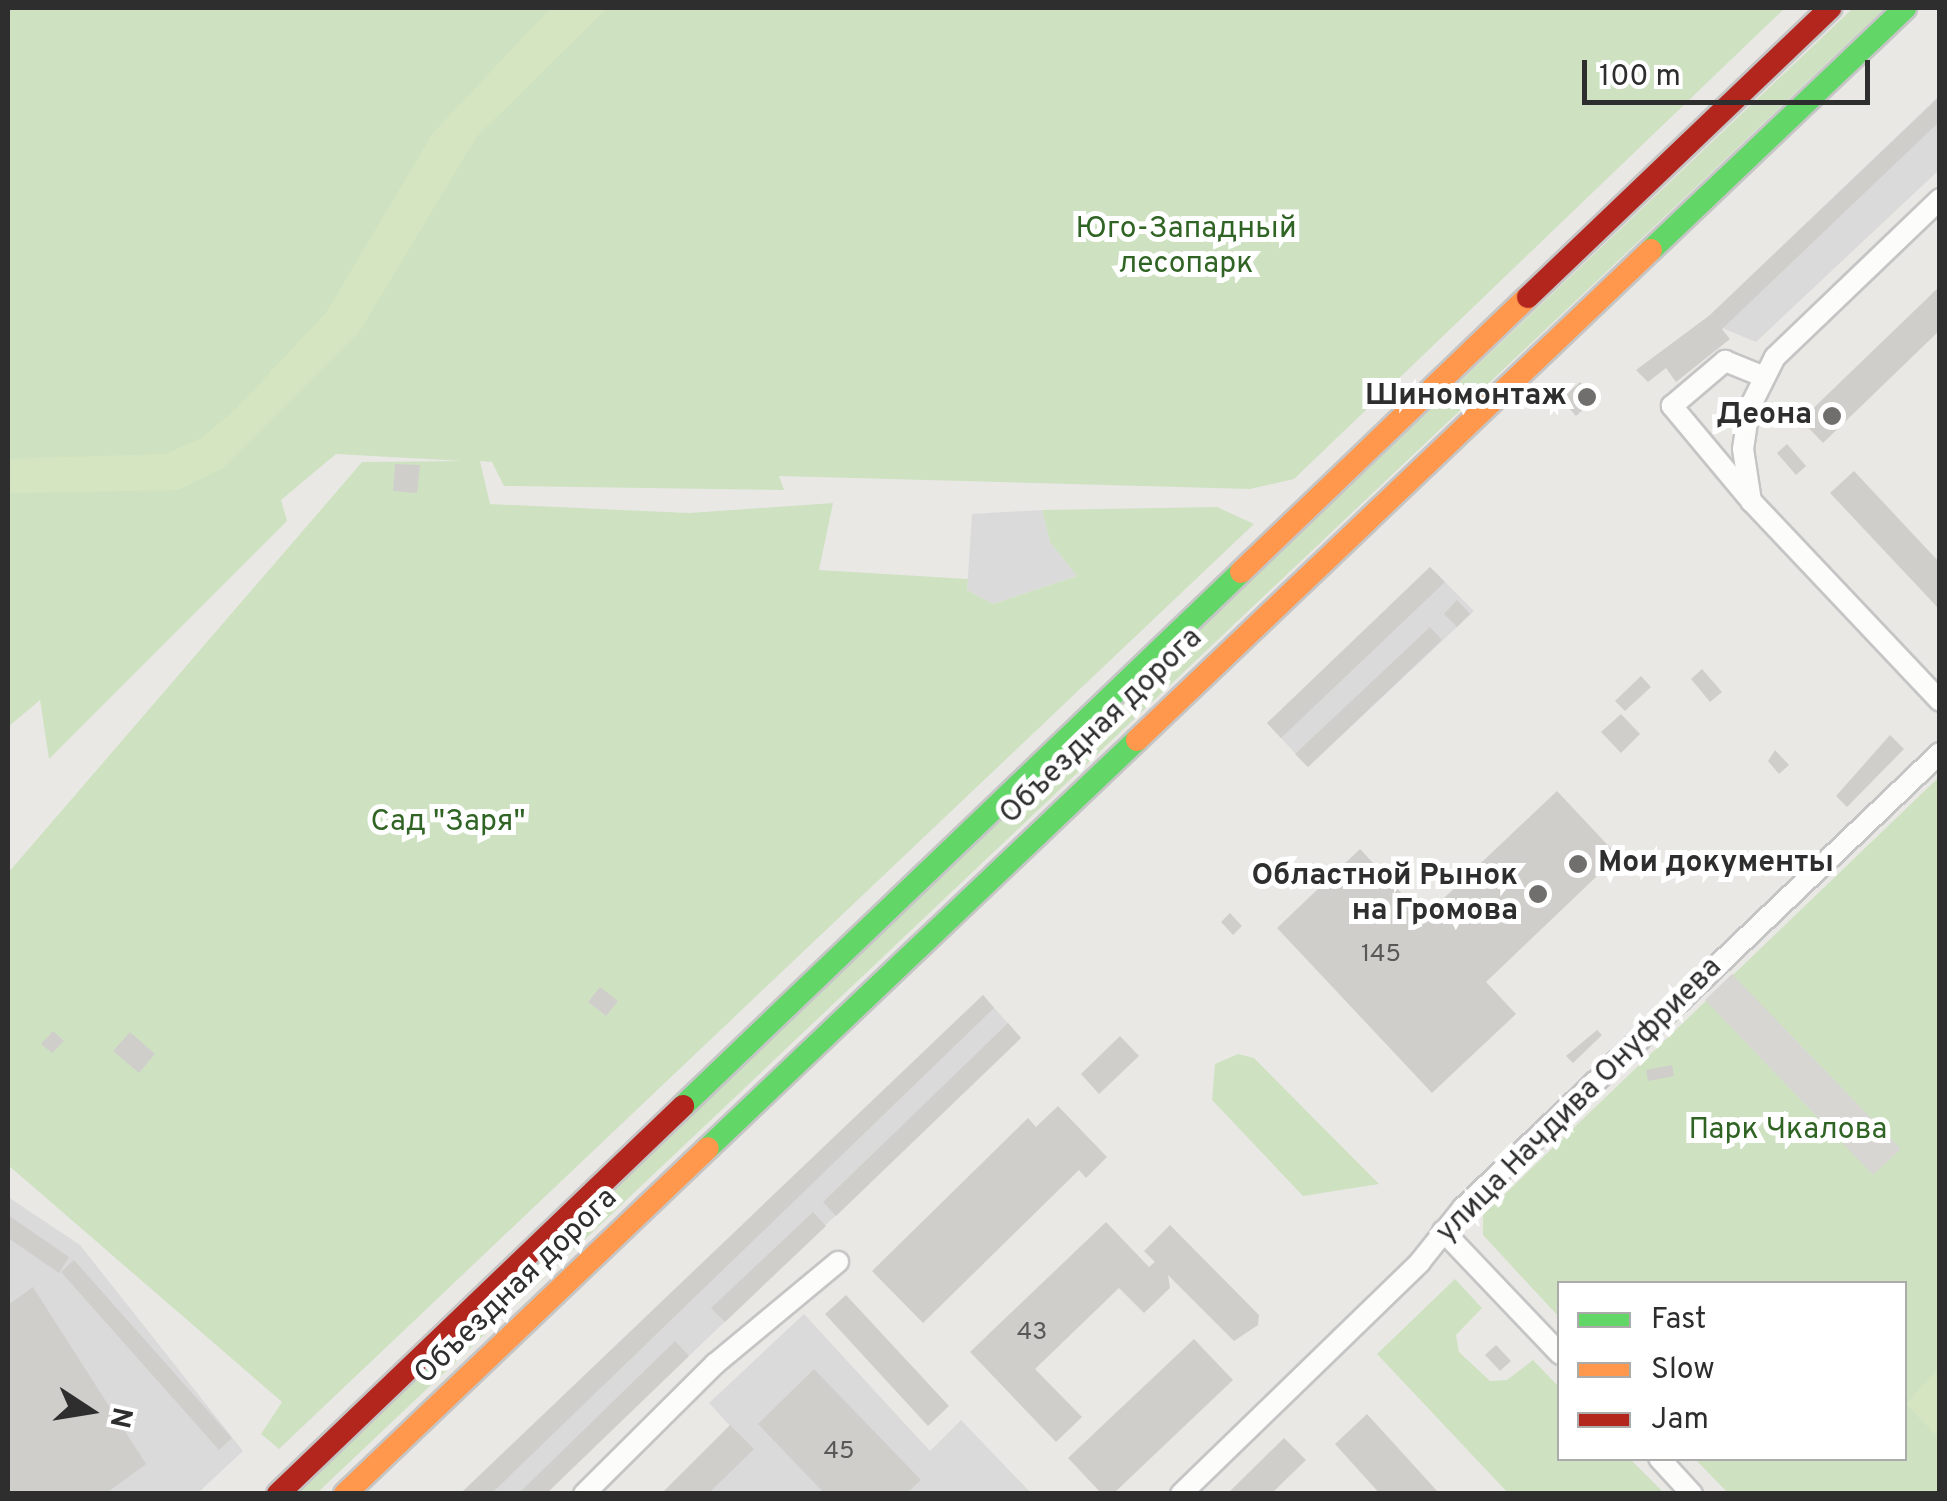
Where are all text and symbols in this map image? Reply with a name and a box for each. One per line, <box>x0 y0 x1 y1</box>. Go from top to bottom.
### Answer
scale bar <box>1587 40 1874 102</box>
text: 100 m <box>1599 59 1681 96</box>
park label: Юго-Западный лесопарк <box>1075 212 1297 282</box>
place label: Шиномонтаж <box>1365 379 1567 415</box>
marker: Шиномонтаж <box>1576 386 1598 408</box>
place label: Деона <box>1716 398 1812 434</box>
marker: Деона <box>1821 405 1843 427</box>
street label: Объездная дорога <box>993 621 1211 833</box>
park label: Сад "Заря" <box>370 805 526 841</box>
place label: Мои документы <box>1598 846 1834 882</box>
marker: Мои документы <box>1567 853 1589 875</box>
place label: Областной Рынок на Громова <box>1251 859 1518 930</box>
marker: Областной Рынок на Громова <box>1527 883 1549 905</box>
house number: 145 <box>1361 940 1401 970</box>
street label: улица Начдива Онуфриева <box>1430 951 1730 1251</box>
park label: Парк Чкалова <box>1689 1113 1887 1149</box>
street label: Объездная дорога <box>408 1181 626 1393</box>
legend <box>1557 1281 1907 1461</box>
text: Fast <box>1651 1302 1706 1339</box>
house number: 43 <box>1017 1318 1047 1348</box>
text: Slow <box>1651 1352 1715 1389</box>
north arrow <box>40 1361 140 1461</box>
text: Jam <box>1651 1402 1709 1439</box>
text: N <box>100 1404 139 1431</box>
house number: 45 <box>823 1437 855 1467</box>

